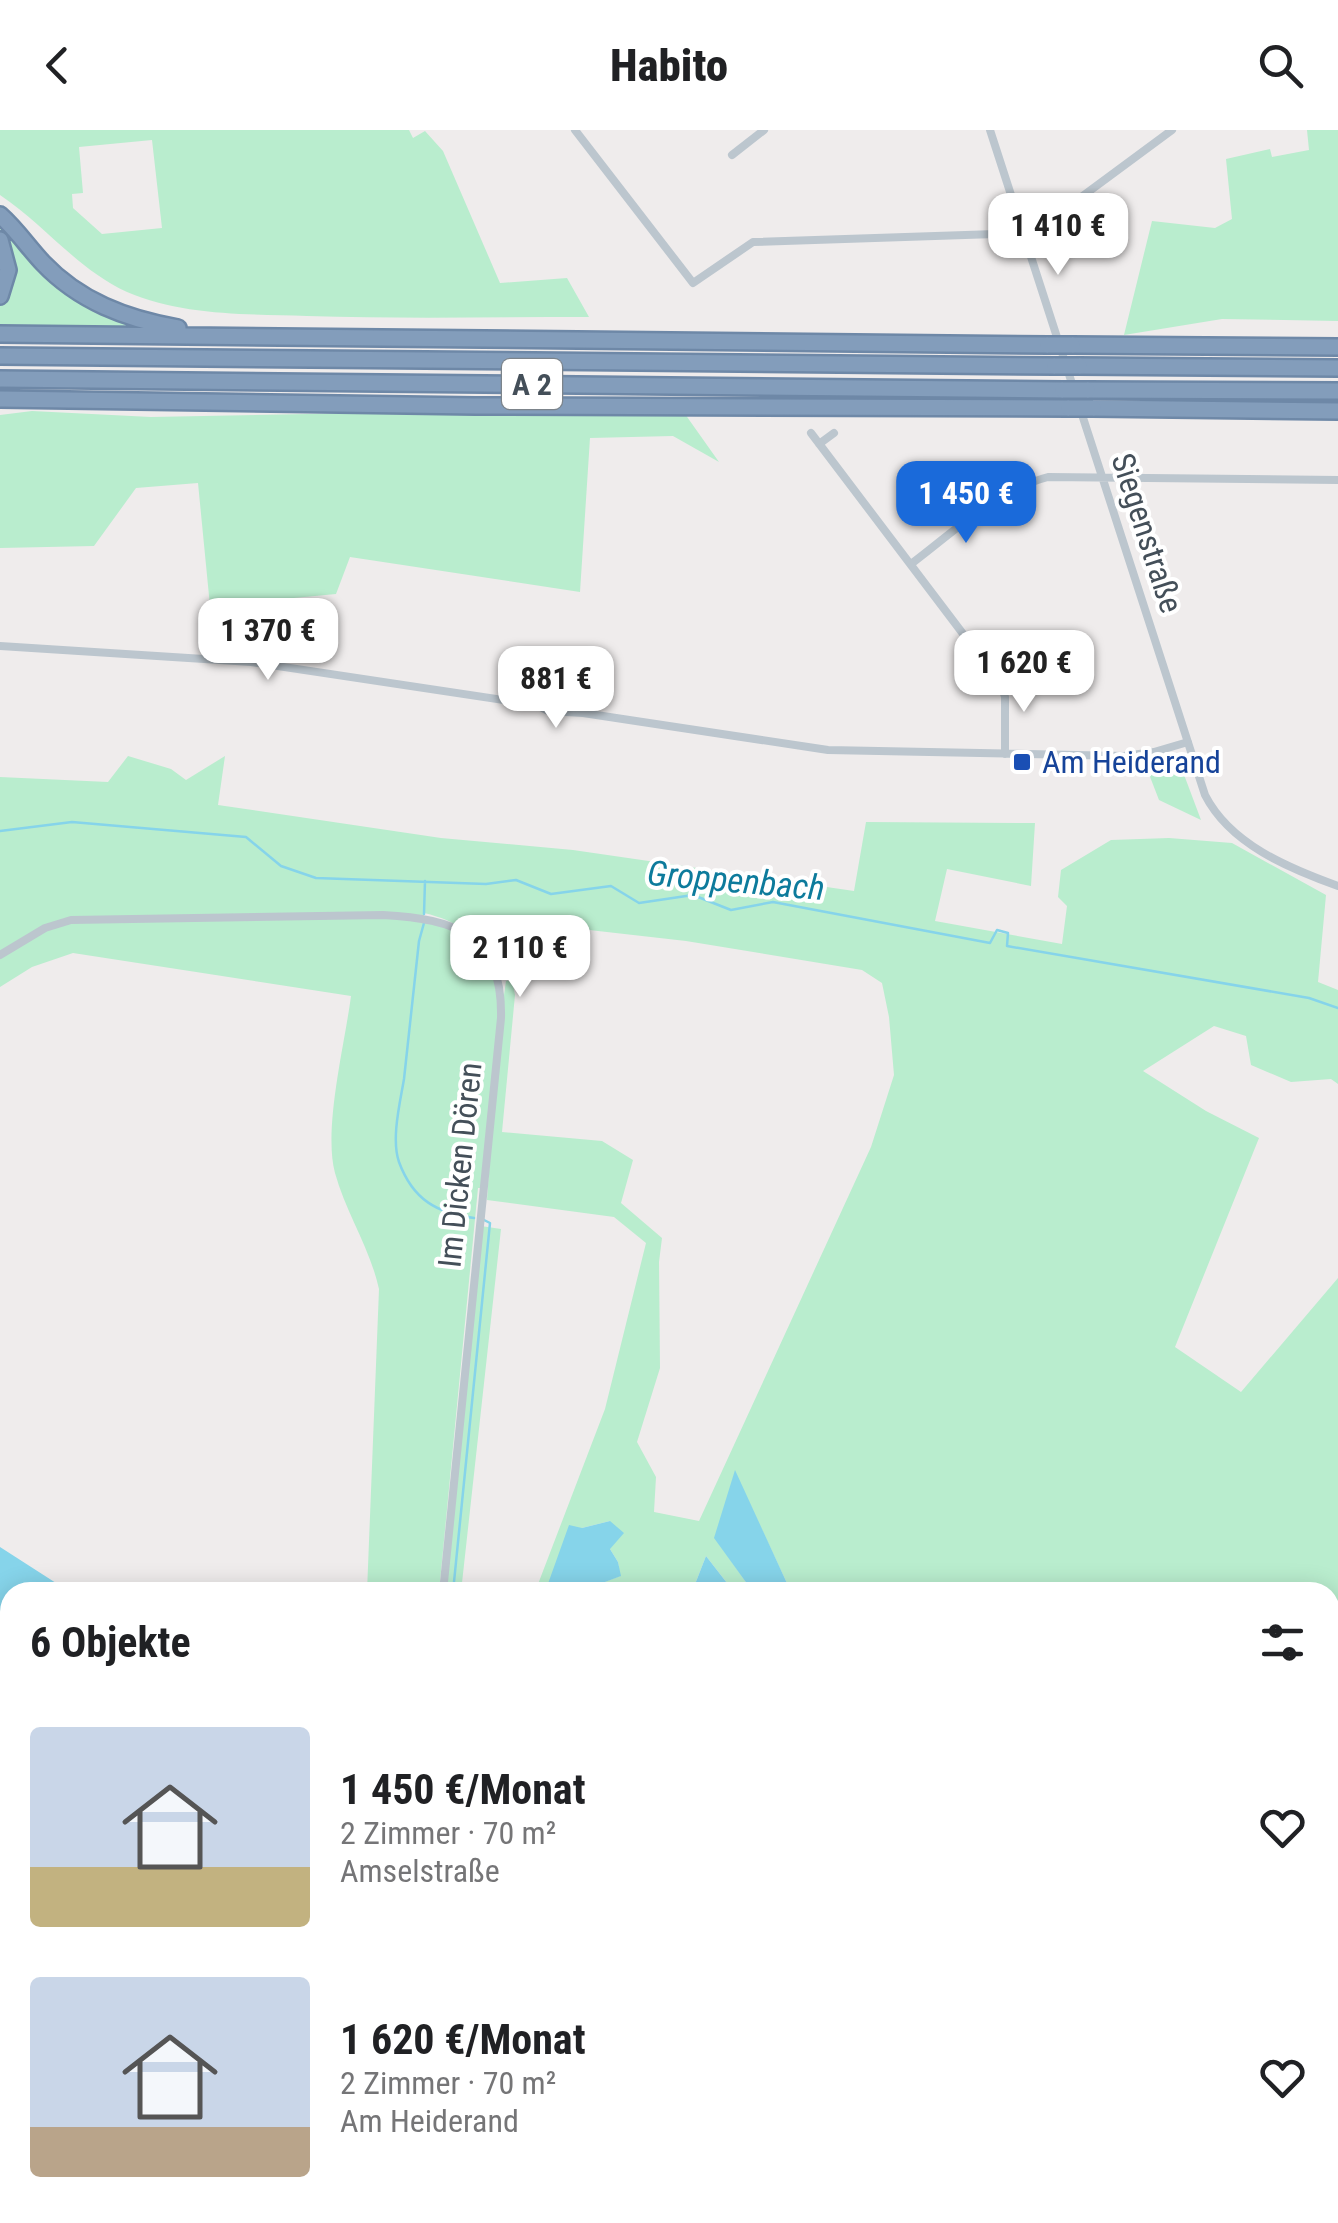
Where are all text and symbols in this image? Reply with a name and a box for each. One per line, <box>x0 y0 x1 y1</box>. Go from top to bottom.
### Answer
icon: back <box>30 38 85 93</box>
icon: search <box>1253 38 1308 93</box>
text: Habito <box>610 39 728 92</box>
pin: 1 410 € <box>966 193 1150 278</box>
text: 1 410 € <box>1010 206 1106 244</box>
road number: A 2 <box>502 359 562 409</box>
street label: Siegenstraße <box>1103 448 1191 618</box>
pin: 1 450 € <box>874 461 1058 546</box>
text: 1 450 € <box>918 474 1014 512</box>
pin: 1 370 € <box>176 598 360 683</box>
text: 1 370 € <box>220 611 316 649</box>
pin: 1 620 € <box>932 630 1116 715</box>
text: 1 620 € <box>976 643 1072 681</box>
pin: 881 € <box>486 646 626 731</box>
text: 881 € <box>520 659 592 697</box>
place label: Am Heiderand <box>1042 743 1221 781</box>
marker: Am Heiderand <box>1011 751 1033 773</box>
water label: Groppenbach <box>646 853 826 909</box>
pin: 2 110 € <box>428 915 612 1000</box>
text: 2 110 € <box>472 928 568 966</box>
street label: Im Dicken Dören <box>430 1061 490 1269</box>
icon: filters <box>1255 1615 1310 1670</box>
text: 6 Objekte <box>30 1618 191 1667</box>
text: 1 450 €/Monat <box>340 1765 586 1814</box>
icon: home <box>110 1767 230 1887</box>
icon: heart <box>1255 1800 1310 1855</box>
text: 2 Zimmer · 70 m² <box>340 1814 556 1852</box>
text: Amselstraße <box>340 1852 500 1890</box>
text: 1 620 €/Monat <box>340 2015 586 2064</box>
icon: home <box>110 2017 230 2137</box>
icon: heart <box>1255 2050 1310 2105</box>
text: 2 Zimmer · 70 m² <box>340 2064 556 2102</box>
text: Am Heiderand <box>340 2102 519 2140</box>

